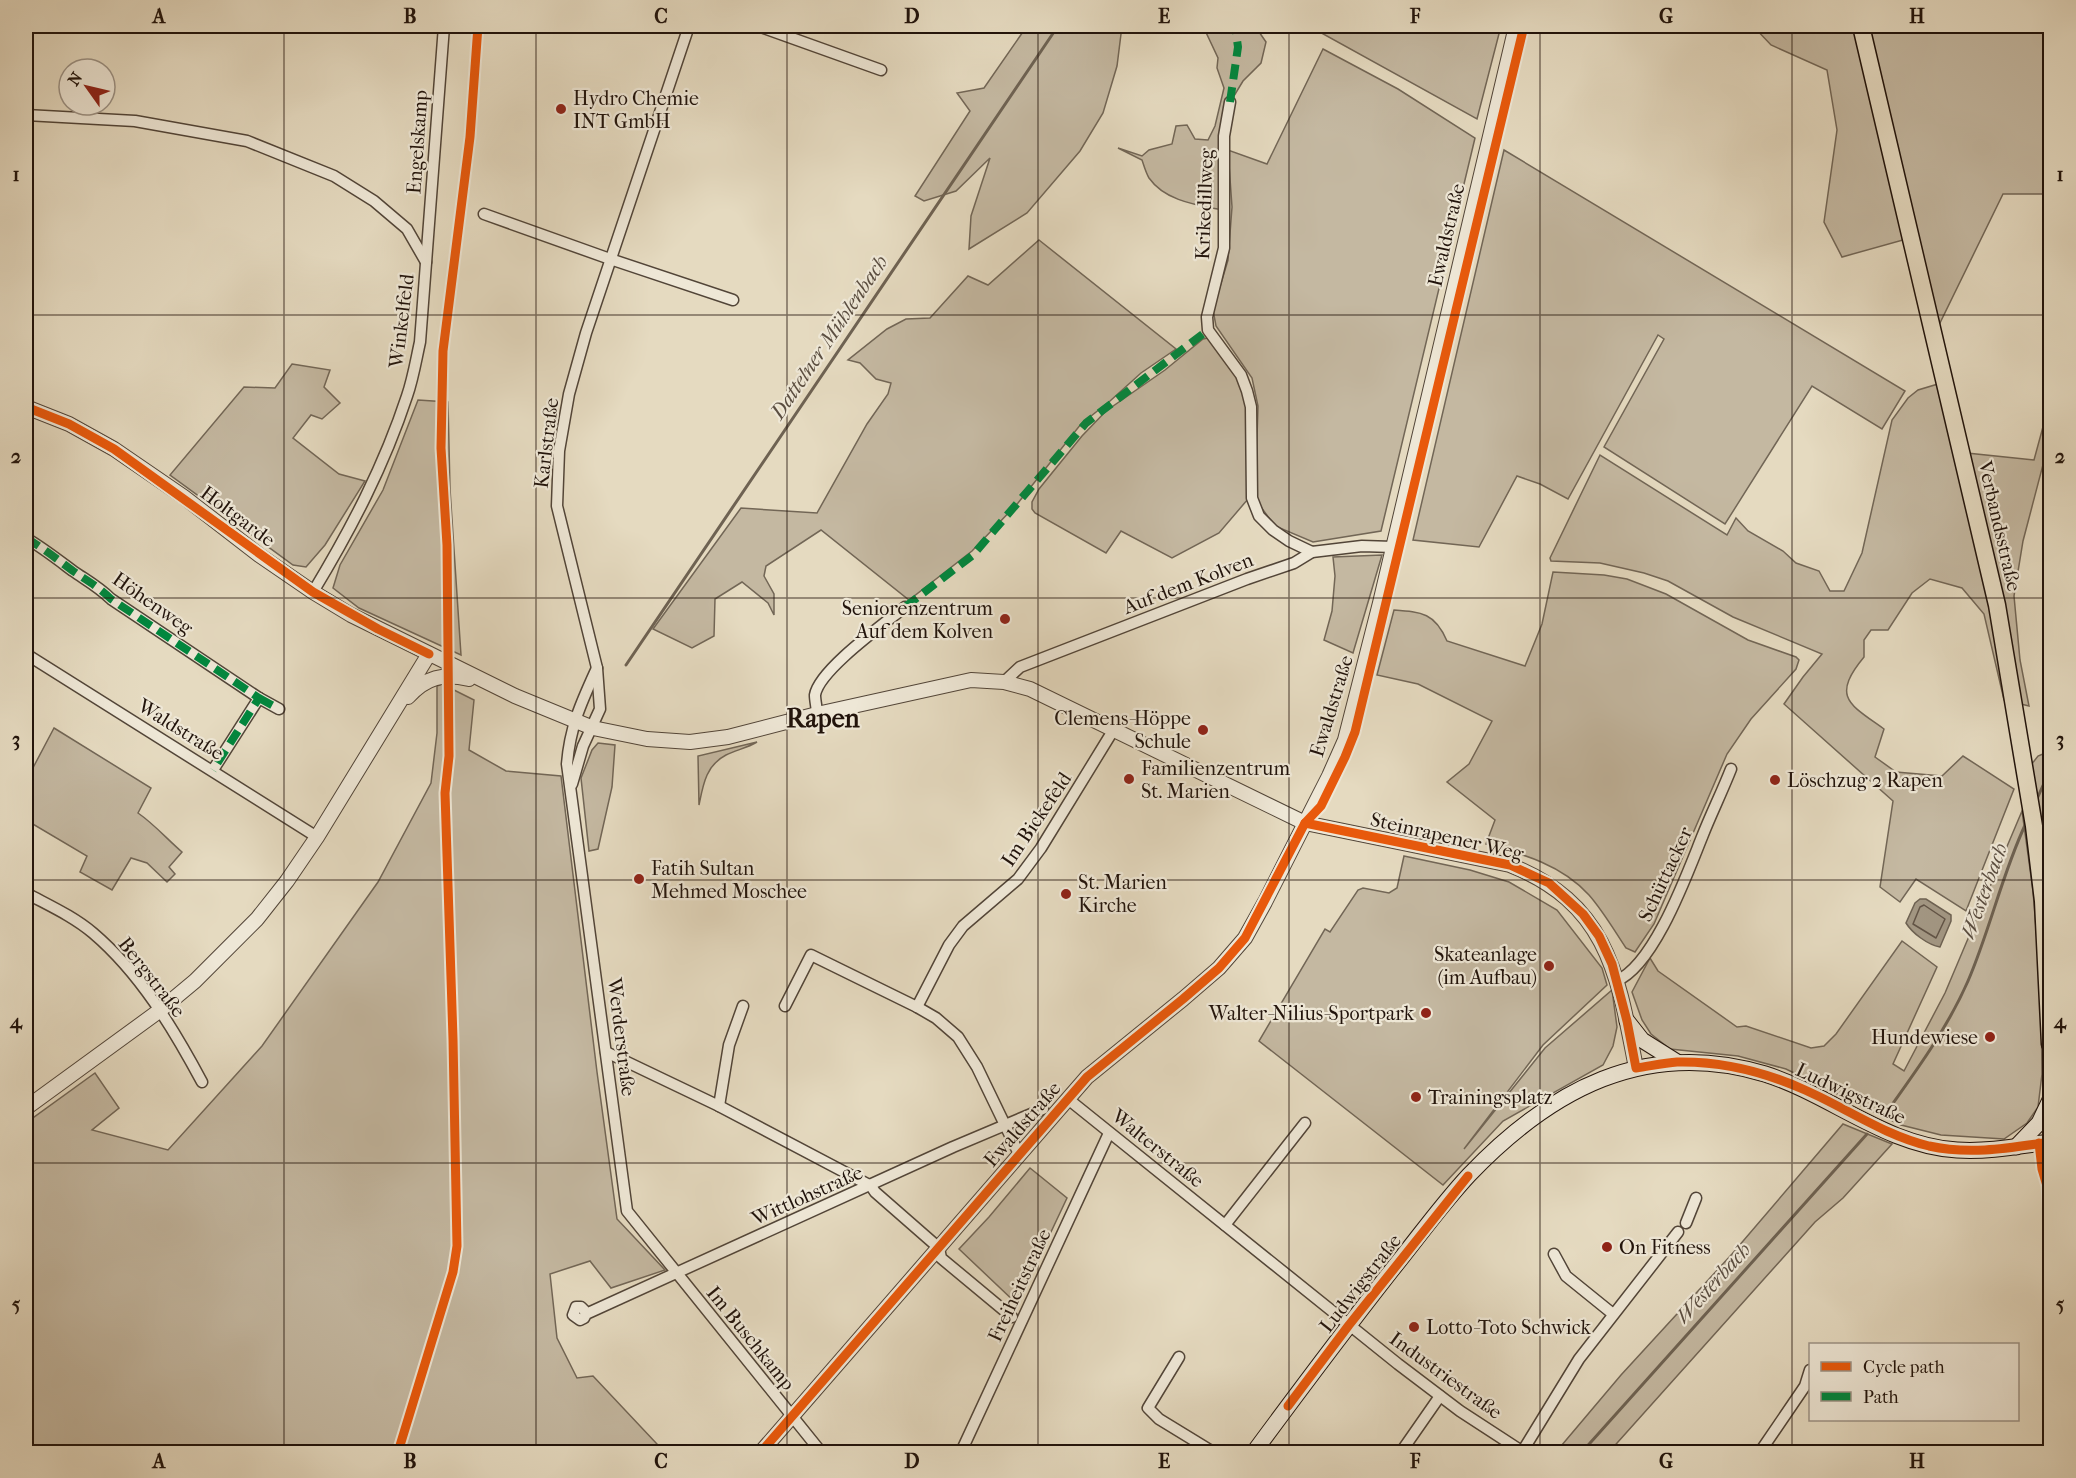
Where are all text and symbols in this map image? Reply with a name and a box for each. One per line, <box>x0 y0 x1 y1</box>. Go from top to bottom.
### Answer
text: A <box>151 5 167 28</box>
text: B <box>403 5 417 28</box>
text: C <box>654 5 668 28</box>
text: D <box>904 5 920 28</box>
text: E <box>1158 5 1170 28</box>
text: F <box>1409 5 1421 28</box>
text: G <box>1659 5 1673 28</box>
text: H <box>1909 5 1925 28</box>
north arrow <box>57 57 117 117</box>
text: N <box>64 68 87 89</box>
place label: Hydro Chemie INT GmbH <box>573 87 699 133</box>
street label: Engelskamp <box>402 89 433 195</box>
marker: Hydro Chemie INT GmbH <box>554 102 568 116</box>
street label: Krikedillweg <box>1191 148 1218 260</box>
text: 1 <box>12 163 20 186</box>
text: 1 <box>2056 163 2064 186</box>
street label: Ewaldstraße <box>1423 181 1470 289</box>
water label: Dattelner Mühlenbach <box>764 250 893 425</box>
street label: Winkelfeld <box>384 272 419 370</box>
street label: Karlstraße <box>530 396 563 490</box>
text: 2 <box>11 445 21 468</box>
text: 2 <box>2055 445 2065 468</box>
street label: Verbandsstraße <box>1973 458 2026 594</box>
street label: Holtgarde <box>196 481 279 552</box>
street label: Auf dem Kolven <box>1119 548 1257 619</box>
street label: Höhenweg <box>108 567 198 640</box>
place label: Seniorenzentrum Auf dem Kolven <box>842 597 993 643</box>
marker: Seniorenzentrum Auf dem Kolven <box>998 612 1012 626</box>
street label: Ewaldstraße <box>1305 652 1358 760</box>
street label: Waldstraße <box>133 693 228 765</box>
district label: Rapen <box>786 703 861 734</box>
place label: Clemens-Höppe Schule <box>1054 707 1191 753</box>
marker: Clemens-Höppe Schule <box>1196 723 1210 737</box>
text: 3 <box>12 728 20 751</box>
text: 3 <box>2056 728 2064 751</box>
place label: Familienzentrum St. Marien <box>1141 757 1290 803</box>
street label: Im Bickefeld <box>997 767 1077 871</box>
place label: Löschzug 2 Rapen <box>1787 769 1943 792</box>
marker: Familienzentrum St. Marien <box>1122 772 1136 786</box>
marker: Löschzug 2 Rapen <box>1768 773 1782 787</box>
street label: Steinrapener Weg <box>1368 808 1526 865</box>
street label: Schüttacker <box>1633 823 1698 925</box>
water label: Westerbach <box>1956 840 2012 942</box>
place label: Fatih Sultan Mehmed Moschee <box>651 857 807 903</box>
place label: St. Marien Kirche <box>1078 871 1167 917</box>
marker: Fatih Sultan Mehmed Moschee <box>632 872 646 886</box>
marker: St. Marien Kirche <box>1059 887 1073 901</box>
street label: Bergstraße <box>113 933 190 1022</box>
place label: Skateanlage (im Aufbau) <box>1434 943 1537 989</box>
marker: Skateanlage (im Aufbau) <box>1542 959 1556 973</box>
street label: Werderstraße <box>603 976 640 1098</box>
place label: Walter-Nilius-Sportpark <box>1208 1002 1415 1025</box>
marker: Walter-Nilius-Sportpark <box>1419 1006 1433 1020</box>
text: 4 <box>9 1010 23 1034</box>
text: 4 <box>2053 1010 2067 1034</box>
place label: Hundewiese <box>1871 1026 1978 1049</box>
marker: Hundewiese <box>1983 1030 1997 1044</box>
street label: Ludwigstraße <box>1792 1058 1909 1129</box>
street label: Ewaldstraße <box>979 1077 1066 1172</box>
place label: Trainingsplatz <box>1428 1086 1553 1109</box>
marker: Trainingsplatz <box>1409 1090 1423 1104</box>
street label: Walterstraße <box>1106 1104 1208 1193</box>
street label: Wittlohstraße <box>747 1161 866 1231</box>
street label: Freiheitstraße <box>983 1225 1056 1345</box>
street label: Ludwigstraße <box>1315 1229 1406 1337</box>
place label: On Fitness <box>1619 1236 1711 1259</box>
water label: Westerbach <box>1671 1238 1755 1328</box>
marker: On Fitness <box>1600 1240 1614 1254</box>
street label: Im Buschkamp <box>702 1282 800 1395</box>
text: 5 <box>12 1293 21 1316</box>
text: 5 <box>2056 1293 2065 1316</box>
place label: Lotto-Toto Schwick <box>1426 1316 1591 1339</box>
marker: Lotto-Toto Schwick <box>1407 1320 1421 1334</box>
street label: Industriestraße <box>1385 1327 1506 1424</box>
legend <box>1809 1343 2019 1421</box>
text: Cycle path <box>1863 1357 1944 1378</box>
text: Path <box>1863 1387 1899 1408</box>
text: A <box>151 1450 167 1473</box>
text: B <box>403 1450 417 1473</box>
text: C <box>654 1450 668 1473</box>
text: D <box>904 1450 920 1473</box>
text: E <box>1158 1450 1170 1473</box>
text: F <box>1409 1450 1421 1473</box>
text: G <box>1659 1450 1673 1473</box>
text: H <box>1909 1450 1925 1473</box>

